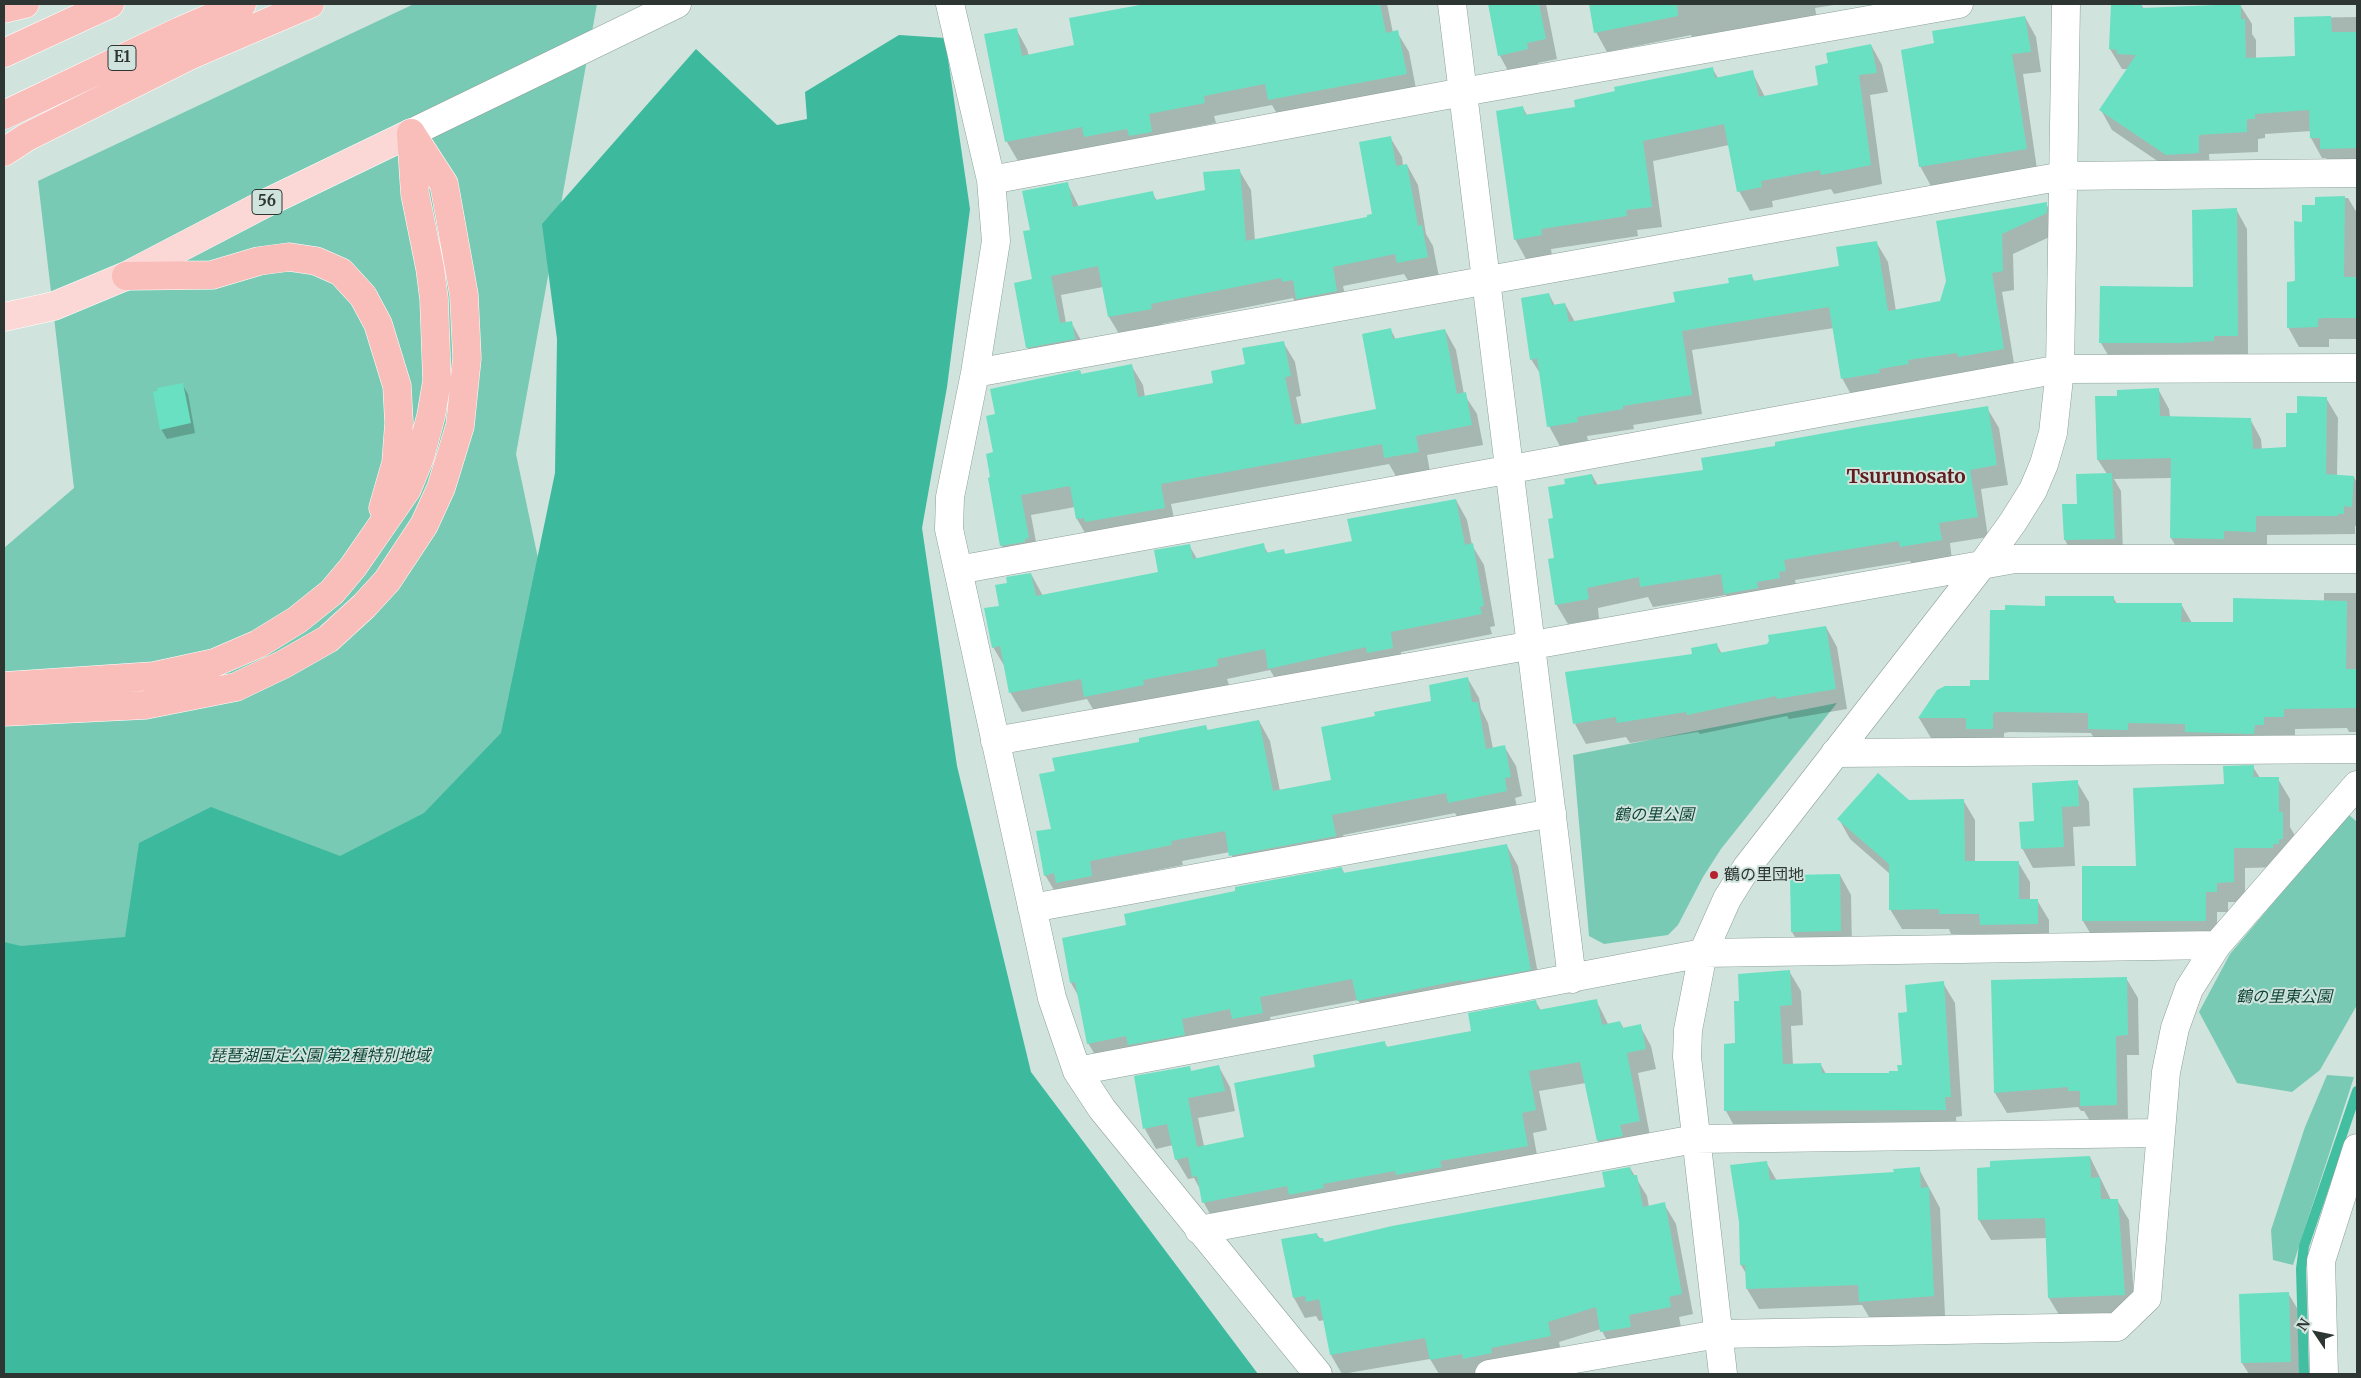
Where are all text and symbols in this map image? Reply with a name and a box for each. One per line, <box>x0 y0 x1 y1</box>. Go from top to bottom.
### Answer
road number: E1 <box>108 46 136 70</box>
road number: 56 <box>252 190 282 214</box>
district label: Tsurunosato <box>1846 467 1966 489</box>
park label: 鶴の里公園 <box>1614 805 1694 825</box>
place label: 鶴の里団地 <box>1724 865 1804 885</box>
marker: 鶴の里団地 <box>1708 869 1720 881</box>
park label: 鶴の里東公園 <box>2236 987 2332 1007</box>
park label: 琵琶湖国定公園 第2種特別地域 <box>210 1046 430 1066</box>
north arrow <box>2291 1308 2341 1358</box>
text: N <box>2293 1315 2314 1334</box>

